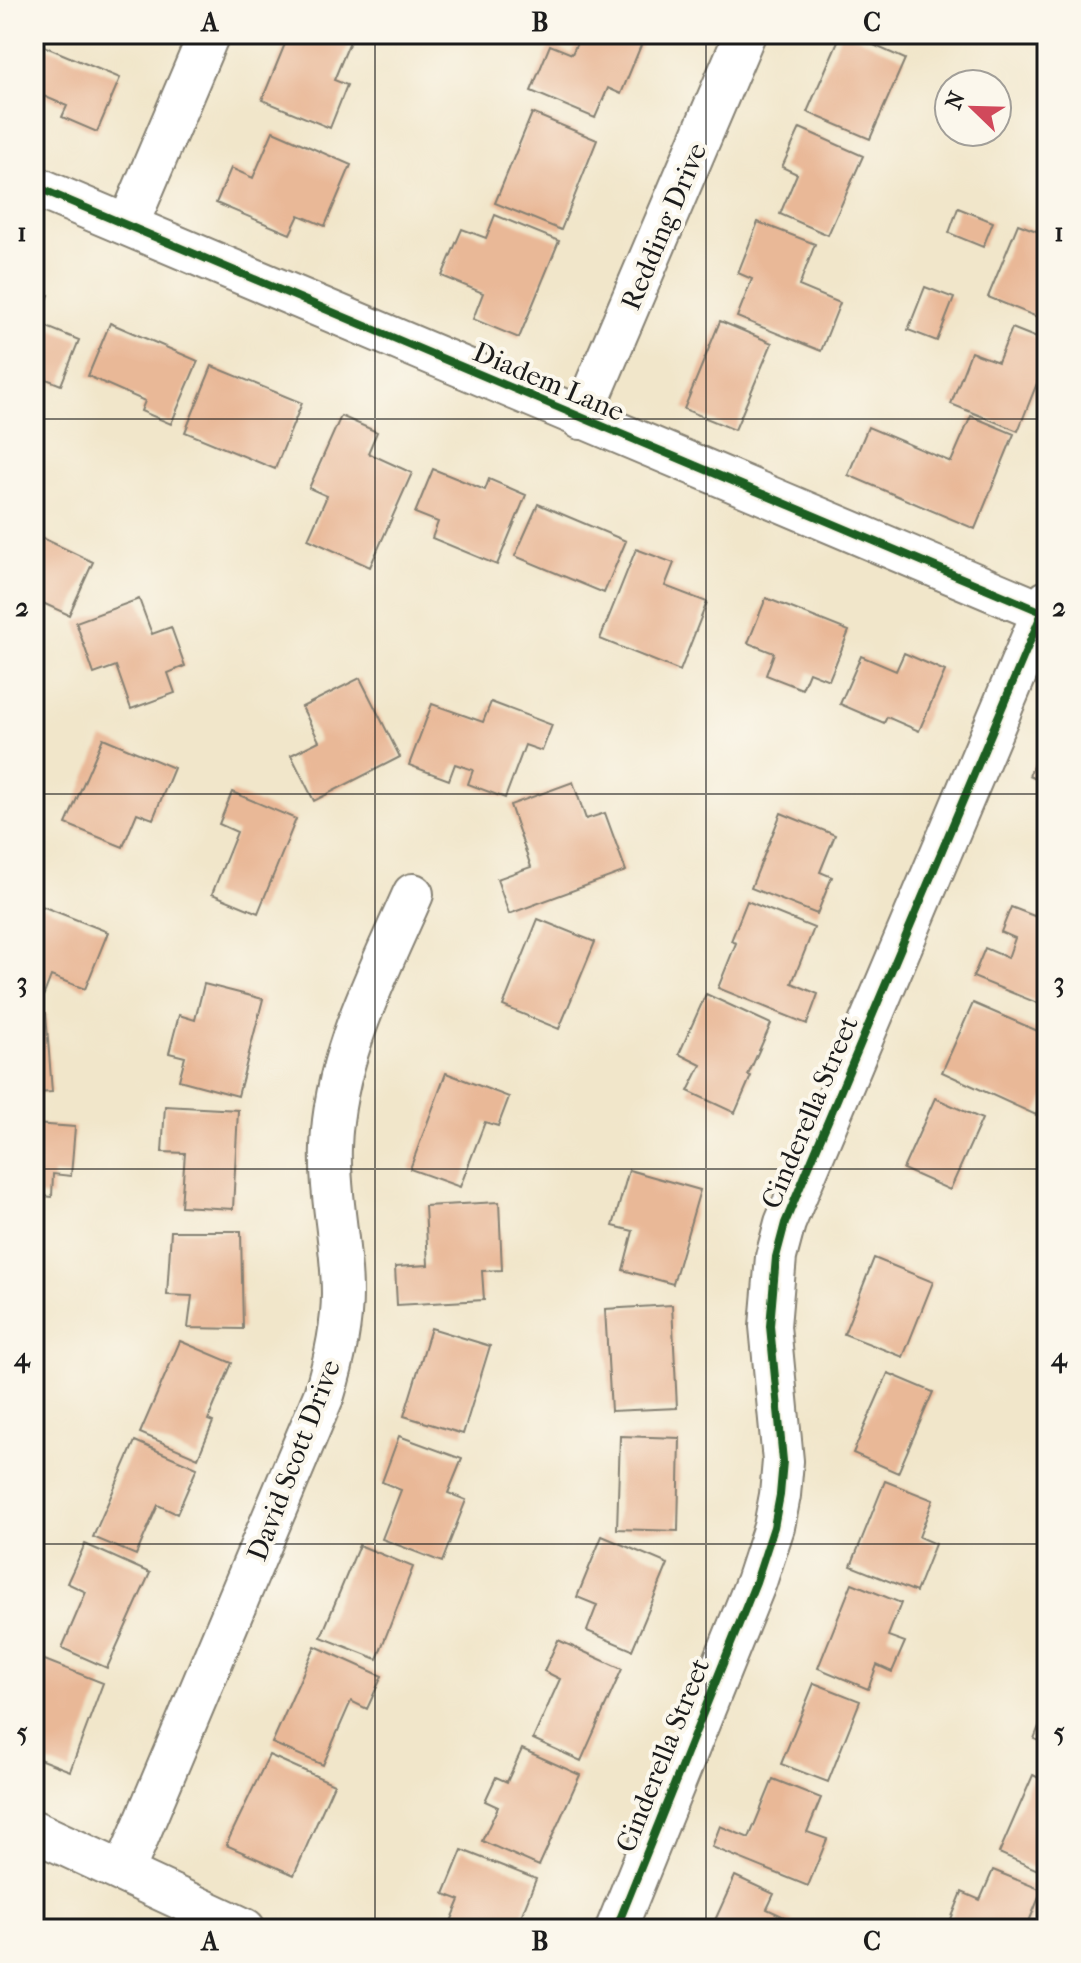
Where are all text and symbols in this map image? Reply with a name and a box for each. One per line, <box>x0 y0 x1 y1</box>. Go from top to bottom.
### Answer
text: A <box>200 7 220 38</box>
text: B <box>532 7 549 38</box>
text: C <box>863 7 881 38</box>
north arrow <box>933 68 1013 148</box>
text: N <box>940 88 971 113</box>
street label: Redding Drive <box>613 138 714 315</box>
text: 1 <box>17 217 27 248</box>
text: 1 <box>1054 217 1064 248</box>
street label: Diadem Lane <box>468 335 629 428</box>
text: 2 <box>15 592 29 623</box>
text: 2 <box>1052 592 1066 623</box>
text: 3 <box>17 967 27 998</box>
text: 3 <box>1054 967 1064 998</box>
street label: Cinderella Street <box>754 1011 865 1213</box>
text: 4 <box>13 1342 31 1374</box>
text: 4 <box>1050 1342 1068 1374</box>
street label: David Scott Drive <box>240 1355 347 1565</box>
street label: Cinderella Street <box>609 1654 716 1857</box>
text: 5 <box>16 1717 28 1748</box>
text: 5 <box>1053 1717 1065 1748</box>
text: A <box>200 1926 220 1957</box>
text: B <box>532 1926 549 1957</box>
text: C <box>863 1926 881 1957</box>

